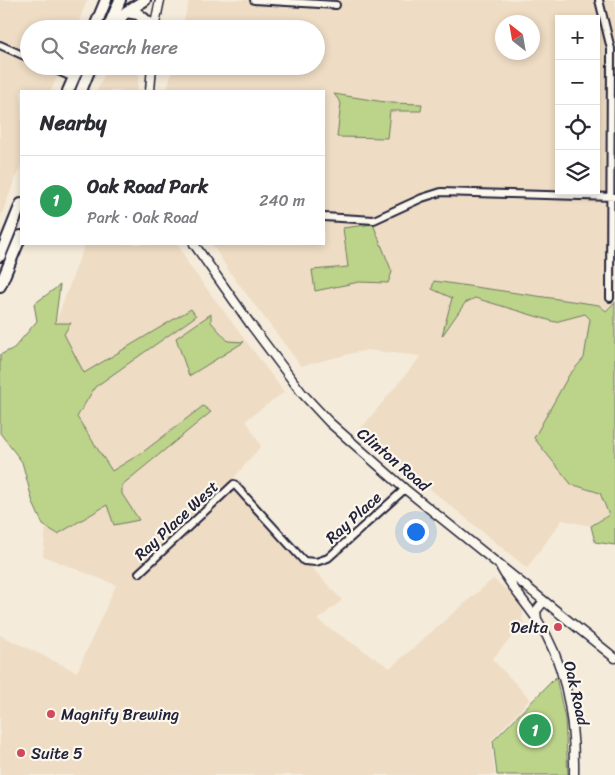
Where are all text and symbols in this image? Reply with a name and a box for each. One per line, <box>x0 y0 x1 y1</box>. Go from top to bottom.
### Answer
north arrow <box>495 15 540 60</box>
map controls <box>555 15 600 195</box>
button: + <box>555 15 600 60</box>
search box <box>20 20 325 75</box>
text: Search here <box>78 31 178 64</box>
icon: search <box>38 34 66 62</box>
button: − <box>555 60 600 105</box>
text: Nearby <box>40 104 106 142</box>
button: locate <box>555 105 600 150</box>
button: layers <box>555 150 600 195</box>
text: Oak Road Park <box>87 170 208 203</box>
text: 1 <box>53 186 59 215</box>
text: 240 m <box>259 186 305 215</box>
text: Park · Oak Road <box>87 203 198 232</box>
street label: Clinton Road <box>350 420 438 500</box>
street label: Ray Place West <box>127 473 226 568</box>
street label: Ray Place <box>318 484 388 551</box>
your location <box>403 519 429 545</box>
place label: Delta <box>511 613 549 642</box>
marker: Delta <box>552 621 564 633</box>
street label: Oak Road <box>555 658 598 730</box>
place label: Magnify Brewing <box>61 700 179 729</box>
marker: Magnify Brewing <box>45 708 57 720</box>
pin: 1 <box>519 711 551 749</box>
place label: Suite 5 <box>31 739 83 768</box>
marker: Suite 5 <box>15 747 27 759</box>

